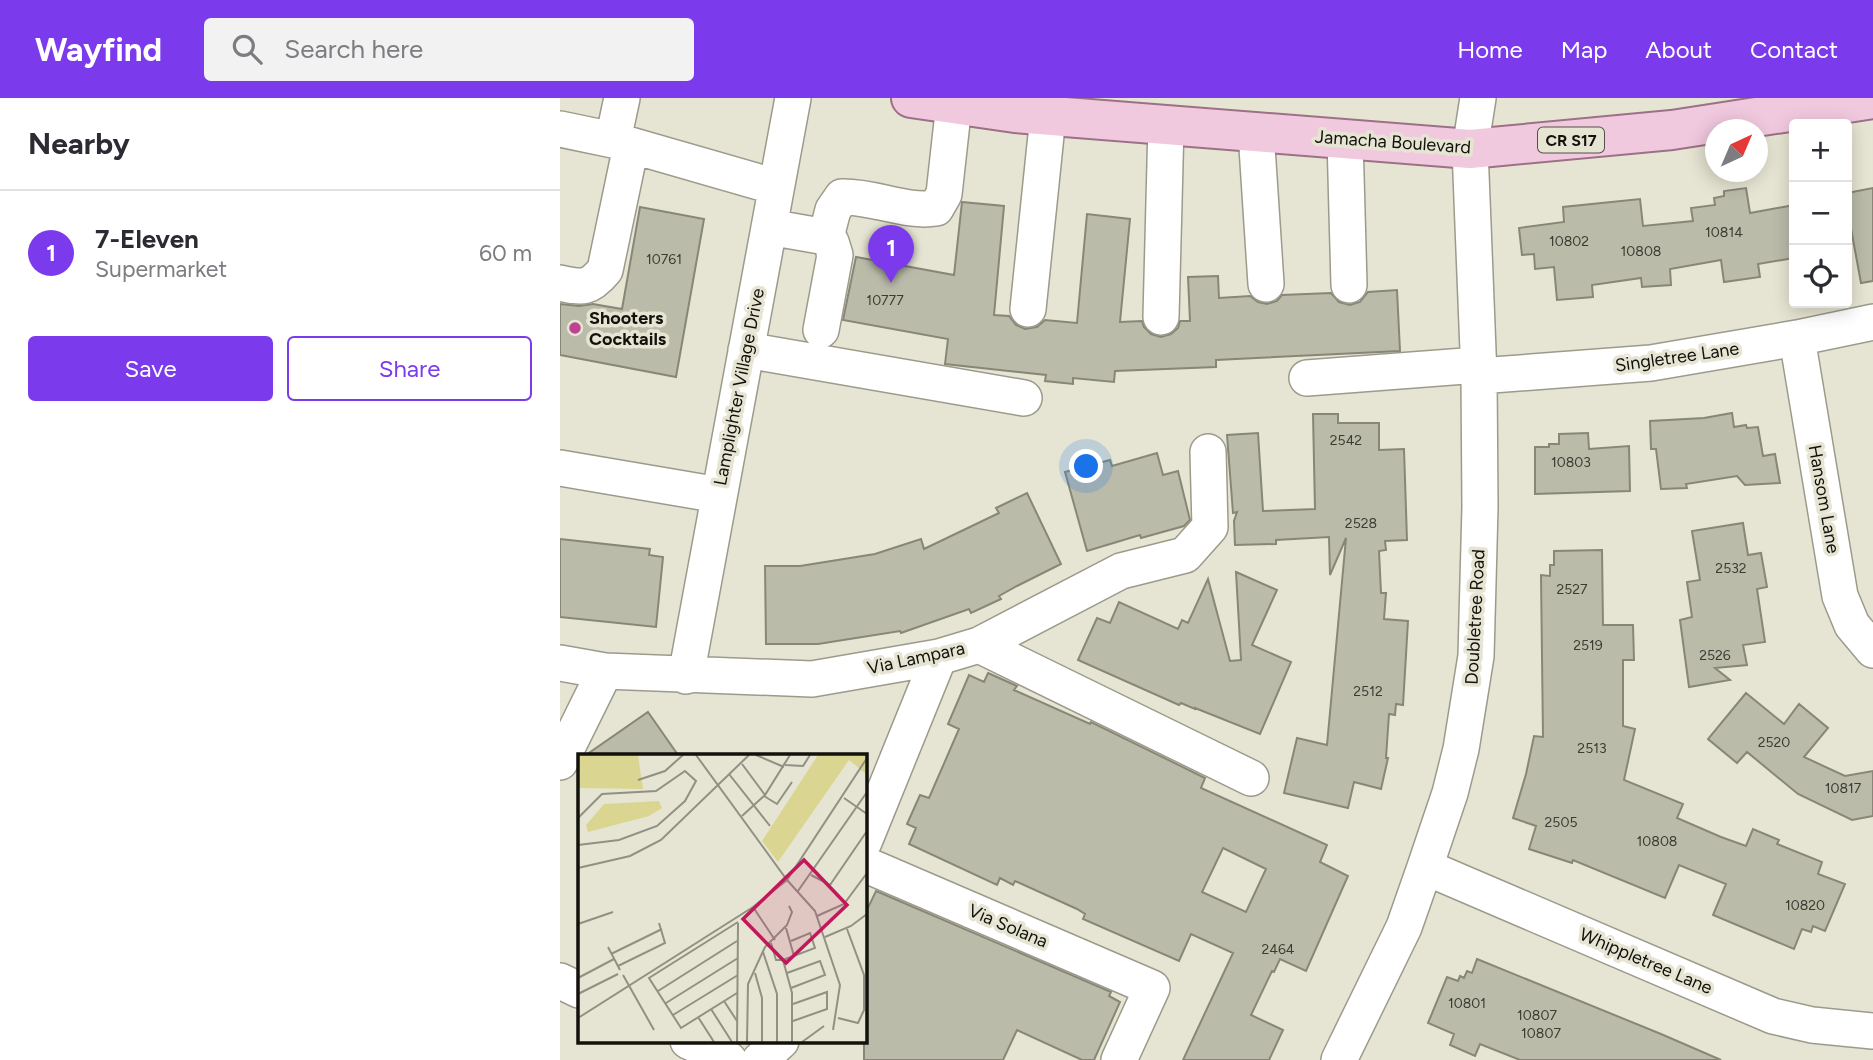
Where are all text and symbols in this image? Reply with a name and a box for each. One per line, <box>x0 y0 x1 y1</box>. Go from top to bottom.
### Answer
search box <box>204 18 694 81</box>
text: Wayfind <box>35 30 162 69</box>
icon: search <box>228 30 266 68</box>
text: Search here <box>284 33 423 65</box>
text: Home <box>1457 35 1523 64</box>
text: Map <box>1561 35 1607 64</box>
text: About <box>1645 35 1712 64</box>
text: Contact <box>1750 35 1838 64</box>
north arrow <box>1705 119 1768 182</box>
map controls <box>1789 119 1852 308</box>
button: + <box>1789 119 1852 182</box>
text: Nearby <box>28 125 130 162</box>
street label: Jamacha Boulevard <box>1314 126 1472 158</box>
road number: CR S17 <box>1538 128 1604 152</box>
button: − <box>1789 182 1852 245</box>
text: 7-Eleven <box>95 223 199 255</box>
house number: 10814 <box>1705 224 1743 241</box>
pin: 1 <box>868 225 914 283</box>
house number: 10802 <box>1549 233 1589 250</box>
text: 1 <box>46 239 56 267</box>
text: 60 m <box>479 239 532 267</box>
house number: 10808 <box>1621 243 1661 260</box>
button: locate <box>1789 245 1852 308</box>
house number: 10761 <box>646 251 682 268</box>
text: Supermarket <box>95 255 227 283</box>
street label: Lamplighter Village Drive <box>709 286 769 488</box>
house number: 10777 <box>866 292 904 309</box>
place label: Shooters Cocktails <box>589 307 667 350</box>
marker: Shooters Cocktails <box>567 320 583 336</box>
button: Save <box>28 336 273 401</box>
button: Share <box>287 336 532 401</box>
street label: Singletree Lane <box>1614 337 1741 377</box>
house number: 2542 <box>1330 432 1362 449</box>
street label: Hansom Lane <box>1804 443 1844 555</box>
your location <box>1069 449 1103 483</box>
house number: 10803 <box>1551 454 1591 471</box>
house number: 2528 <box>1345 515 1377 532</box>
street label: Doubletree Road <box>1460 549 1490 685</box>
house number: 2532 <box>1715 560 1747 577</box>
house number: 2527 <box>1556 581 1588 598</box>
street label: Via Lampara <box>865 637 967 679</box>
house number: 2519 <box>1573 637 1603 654</box>
house number: 2526 <box>1699 647 1731 664</box>
house number: 2512 <box>1353 683 1383 700</box>
house number: 2520 <box>1758 734 1790 751</box>
house number: 2513 <box>1577 740 1607 757</box>
inset map <box>578 754 866 1042</box>
house number: 10817 <box>1825 780 1862 797</box>
house number: 2505 <box>1545 814 1577 831</box>
house number: 10808 <box>1637 833 1677 850</box>
house number: 10820 <box>1785 897 1825 914</box>
street label: Via Solana <box>965 899 1051 953</box>
street label: Whippletree Lane <box>1576 923 1716 999</box>
house number: 2464 <box>1261 941 1295 958</box>
house number: 10801 <box>1448 995 1486 1012</box>
house number: 10807 <box>1517 1007 1557 1024</box>
house number: 10807 <box>1521 1025 1561 1042</box>

